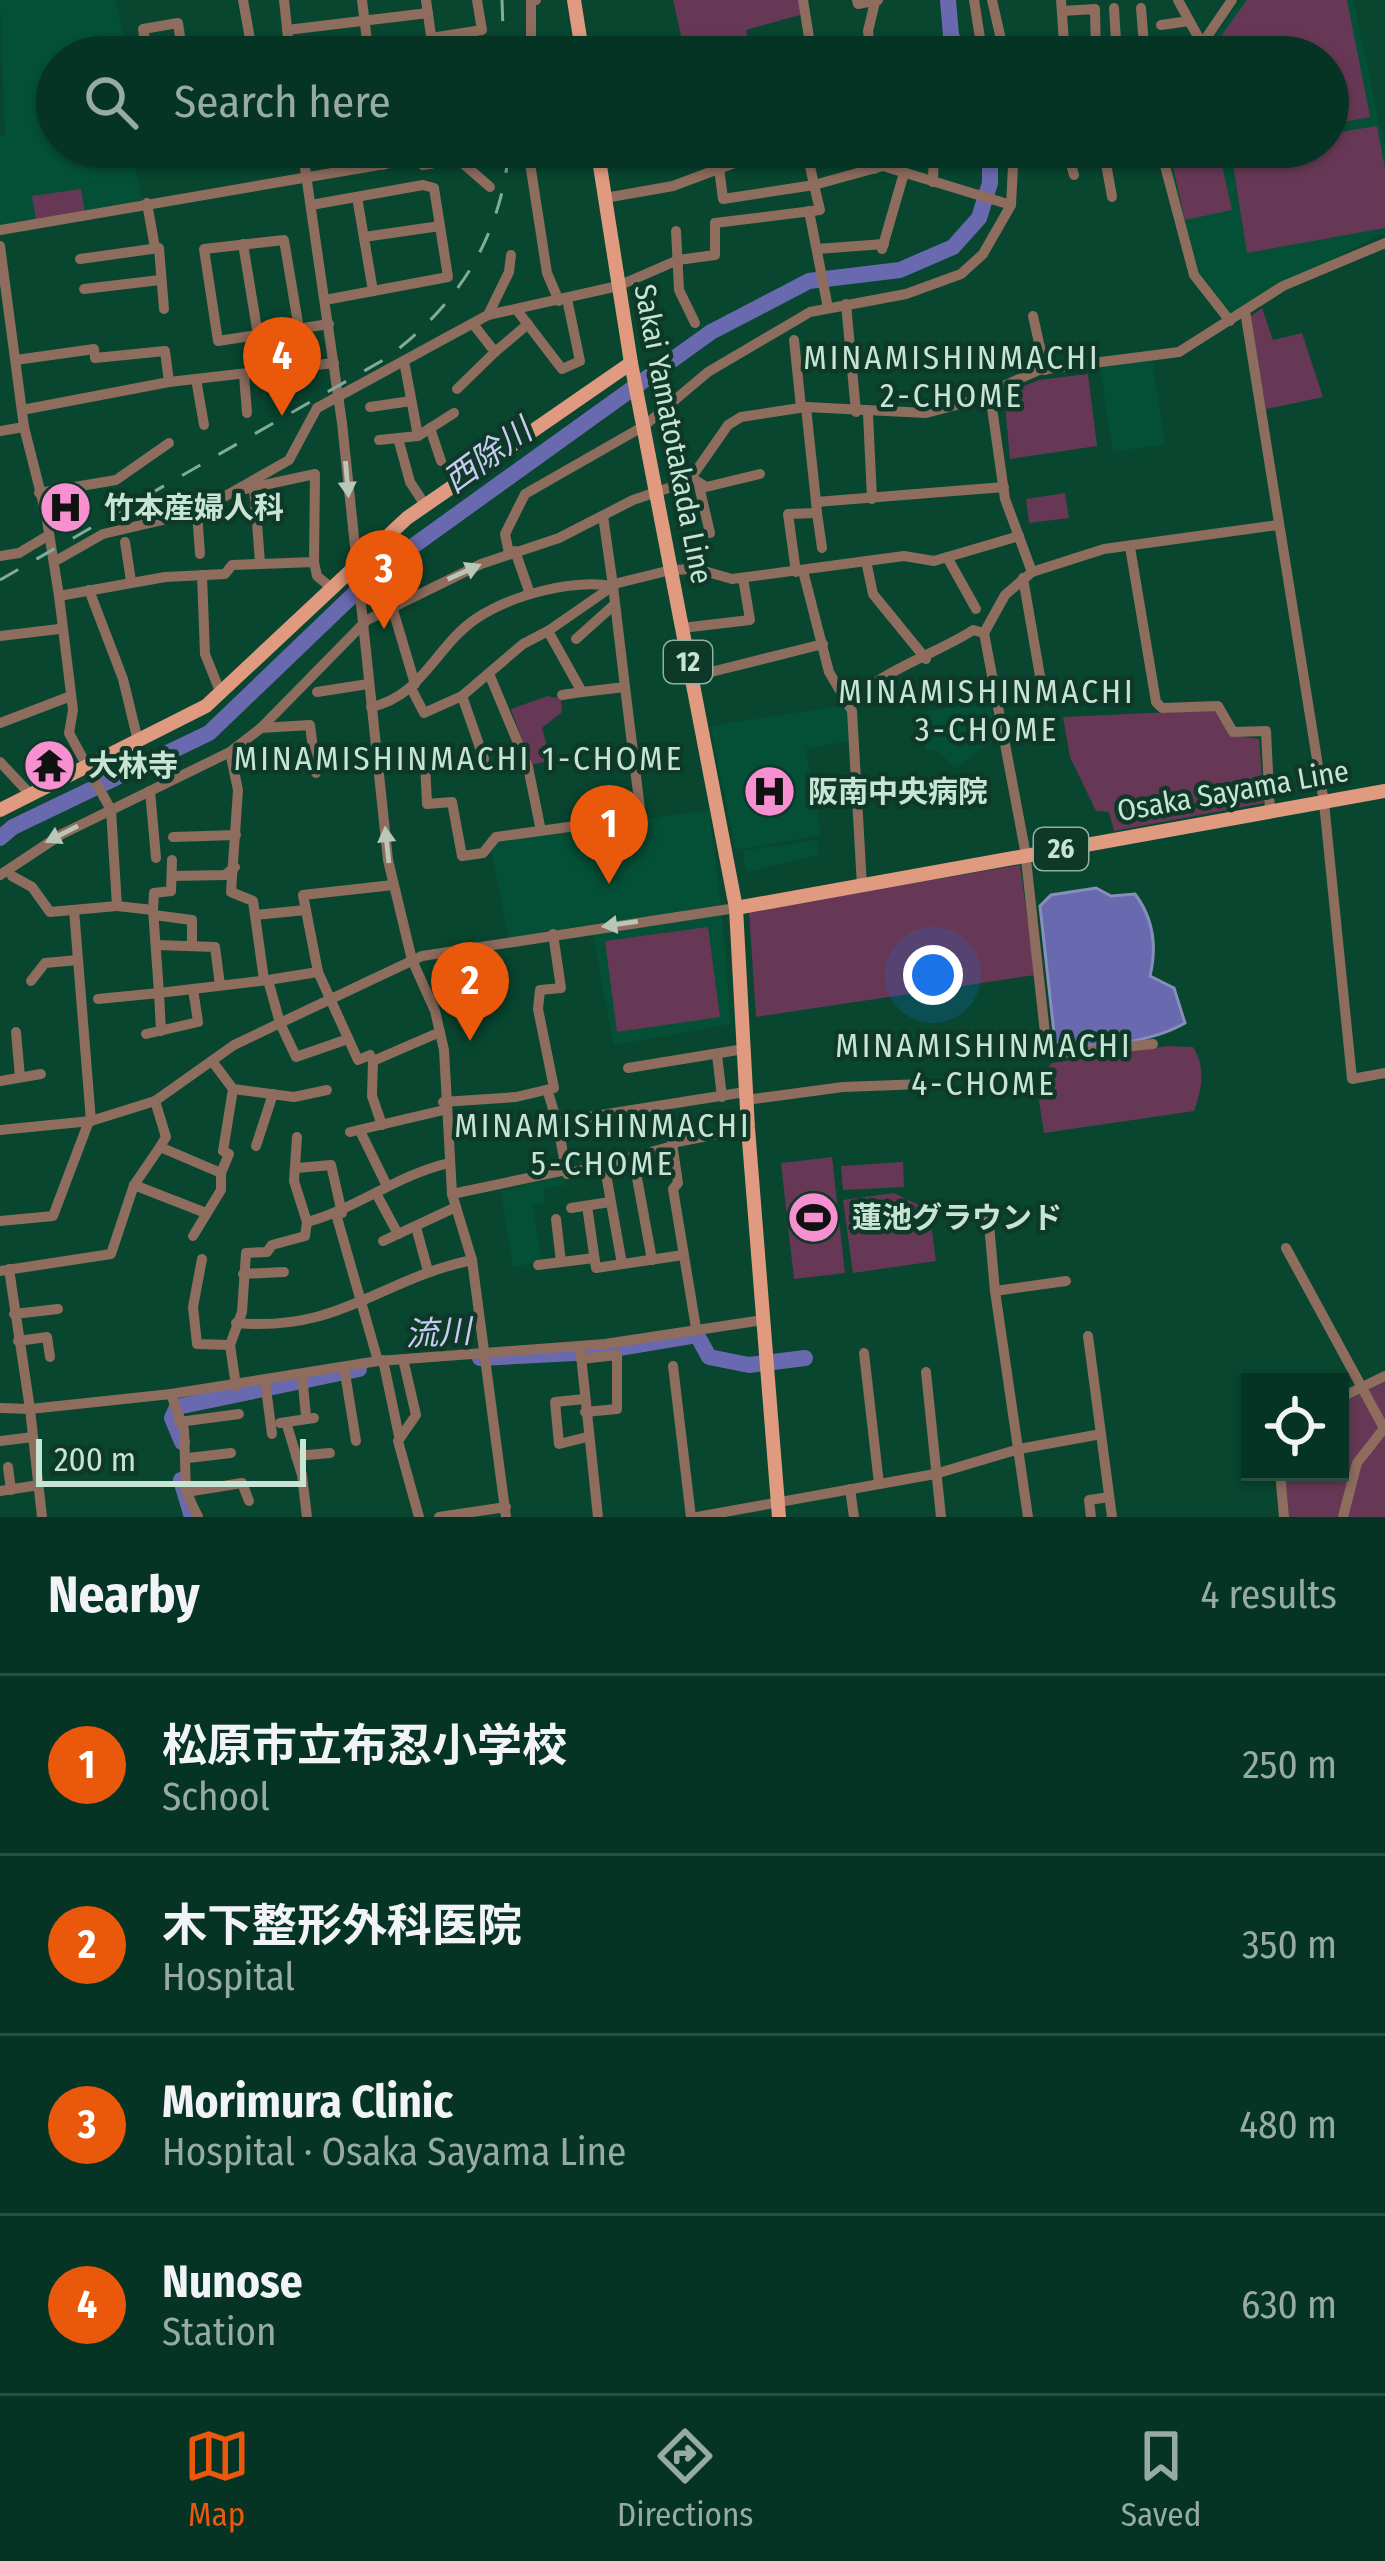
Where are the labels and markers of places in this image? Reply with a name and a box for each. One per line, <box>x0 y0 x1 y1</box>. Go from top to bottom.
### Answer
pin: 4 <box>243 317 321 416</box>
hospital icon: 竹本産婦人科 <box>37 480 93 536</box>
place label: 竹本産婦人科 <box>104 490 284 526</box>
pin: 3 <box>345 530 423 629</box>
temple icon: 大林寺 <box>21 738 77 794</box>
place label: 大林寺 <box>88 748 178 784</box>
hospital icon: 阪南中央病院 <box>741 764 797 820</box>
place label: 阪南中央病院 <box>808 774 988 810</box>
pin: 1 <box>570 785 648 884</box>
pin: 2 <box>431 942 509 1041</box>
sports icon: 蓮池グラウンド <box>785 1190 841 1246</box>
place label: 蓮池グラウンド <box>852 1200 1062 1236</box>

